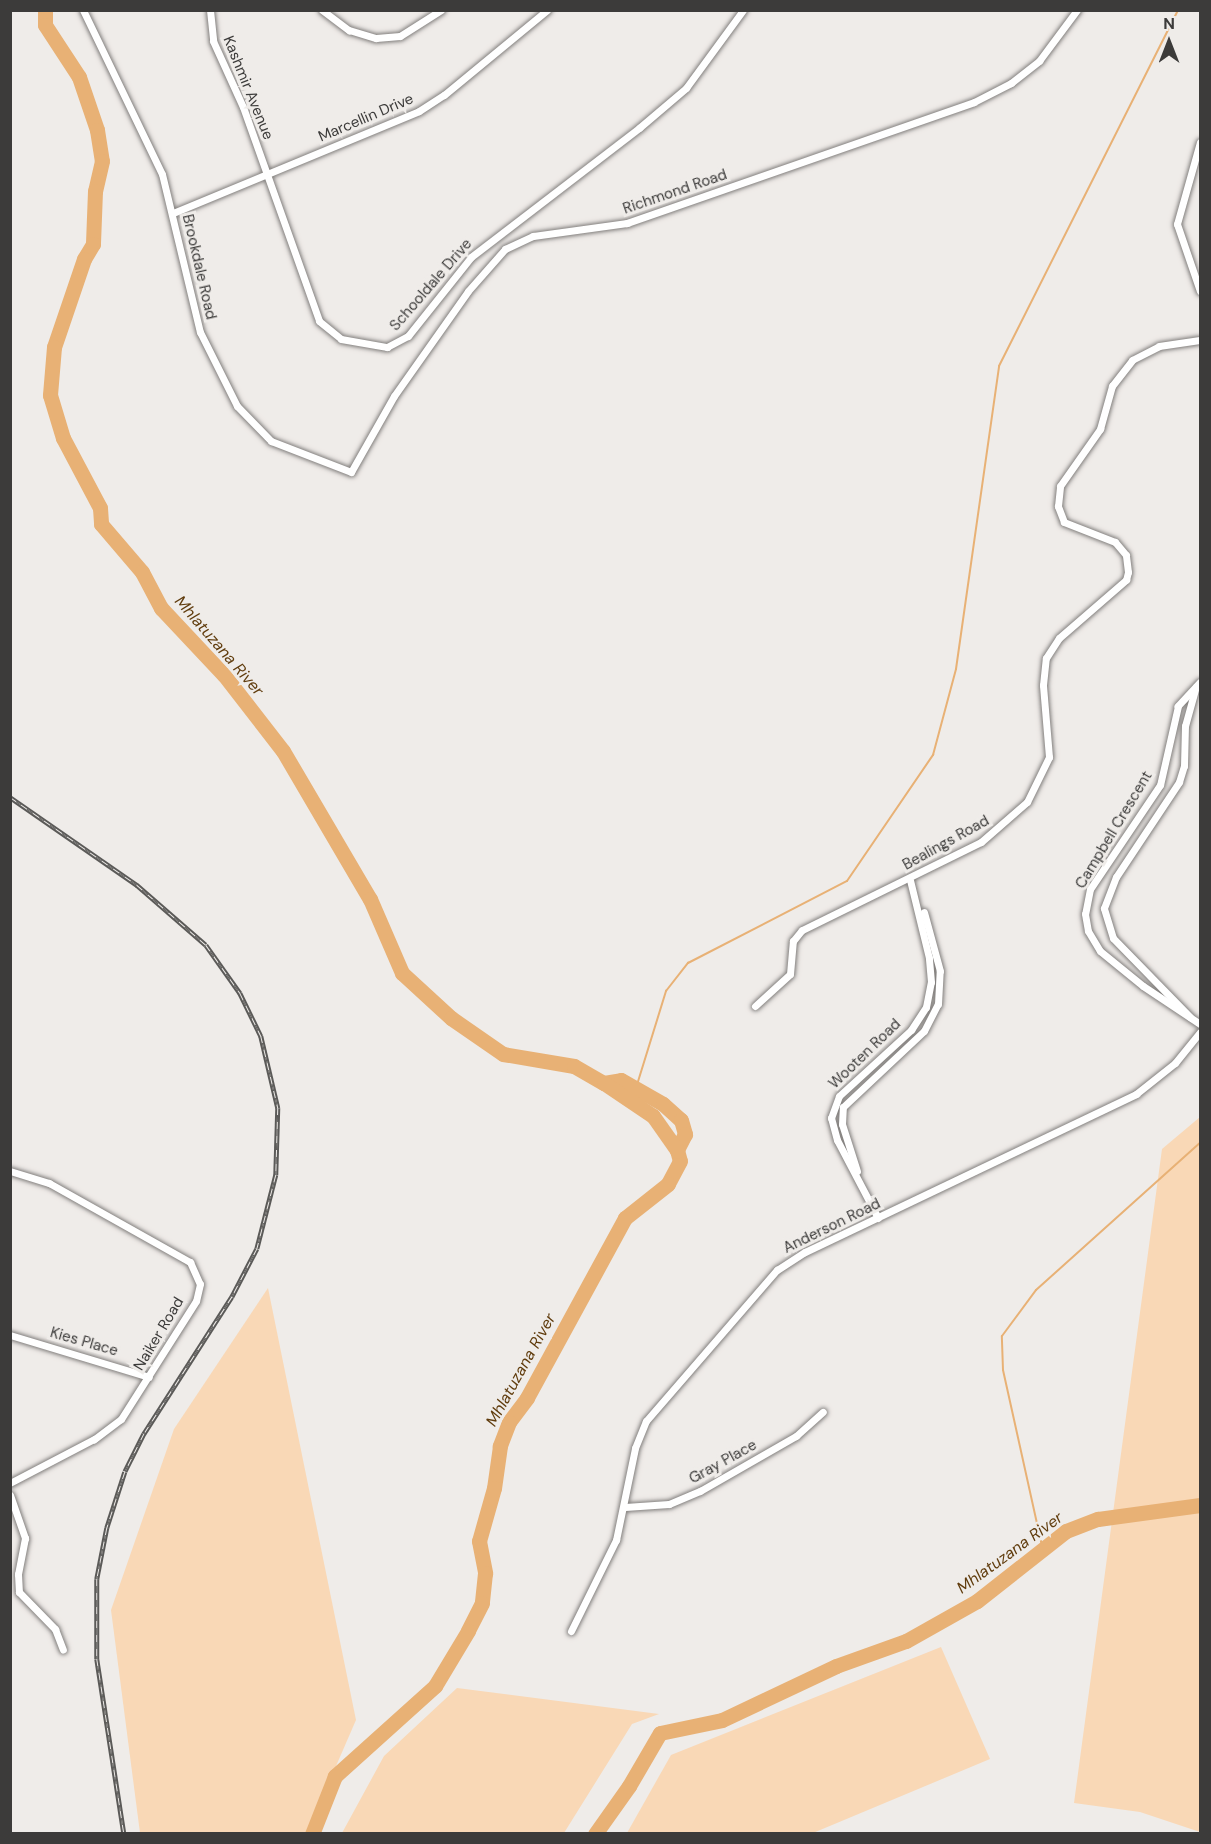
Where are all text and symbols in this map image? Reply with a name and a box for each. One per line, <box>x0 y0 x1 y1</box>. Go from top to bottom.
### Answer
north arrow <box>1139 12 1199 72</box>
text: N <box>1163 13 1175 34</box>
street label: Kashmir Avenue <box>219 34 277 142</box>
street label: Marcellin Drive <box>316 90 416 146</box>
street label: Richmond Road <box>621 166 729 218</box>
street label: Brookdale Road <box>178 213 220 321</box>
street label: Schooldale Drive <box>386 235 476 335</box>
water label: Mhlatuzana River <box>170 592 268 700</box>
street label: Campbell Crescent <box>1072 768 1156 892</box>
street label: Bealings Road <box>900 812 992 874</box>
street label: Wooten Road <box>825 1015 905 1093</box>
street label: Anderson Road <box>780 1195 884 1257</box>
street label: Naiker Road <box>130 1294 188 1374</box>
water label: Mhlatuzana River <box>482 1310 560 1430</box>
street label: Kies Place <box>48 1324 120 1360</box>
street label: Gray Place <box>686 1436 760 1488</box>
water label: Mhlatuzana River <box>953 1508 1067 1598</box>

